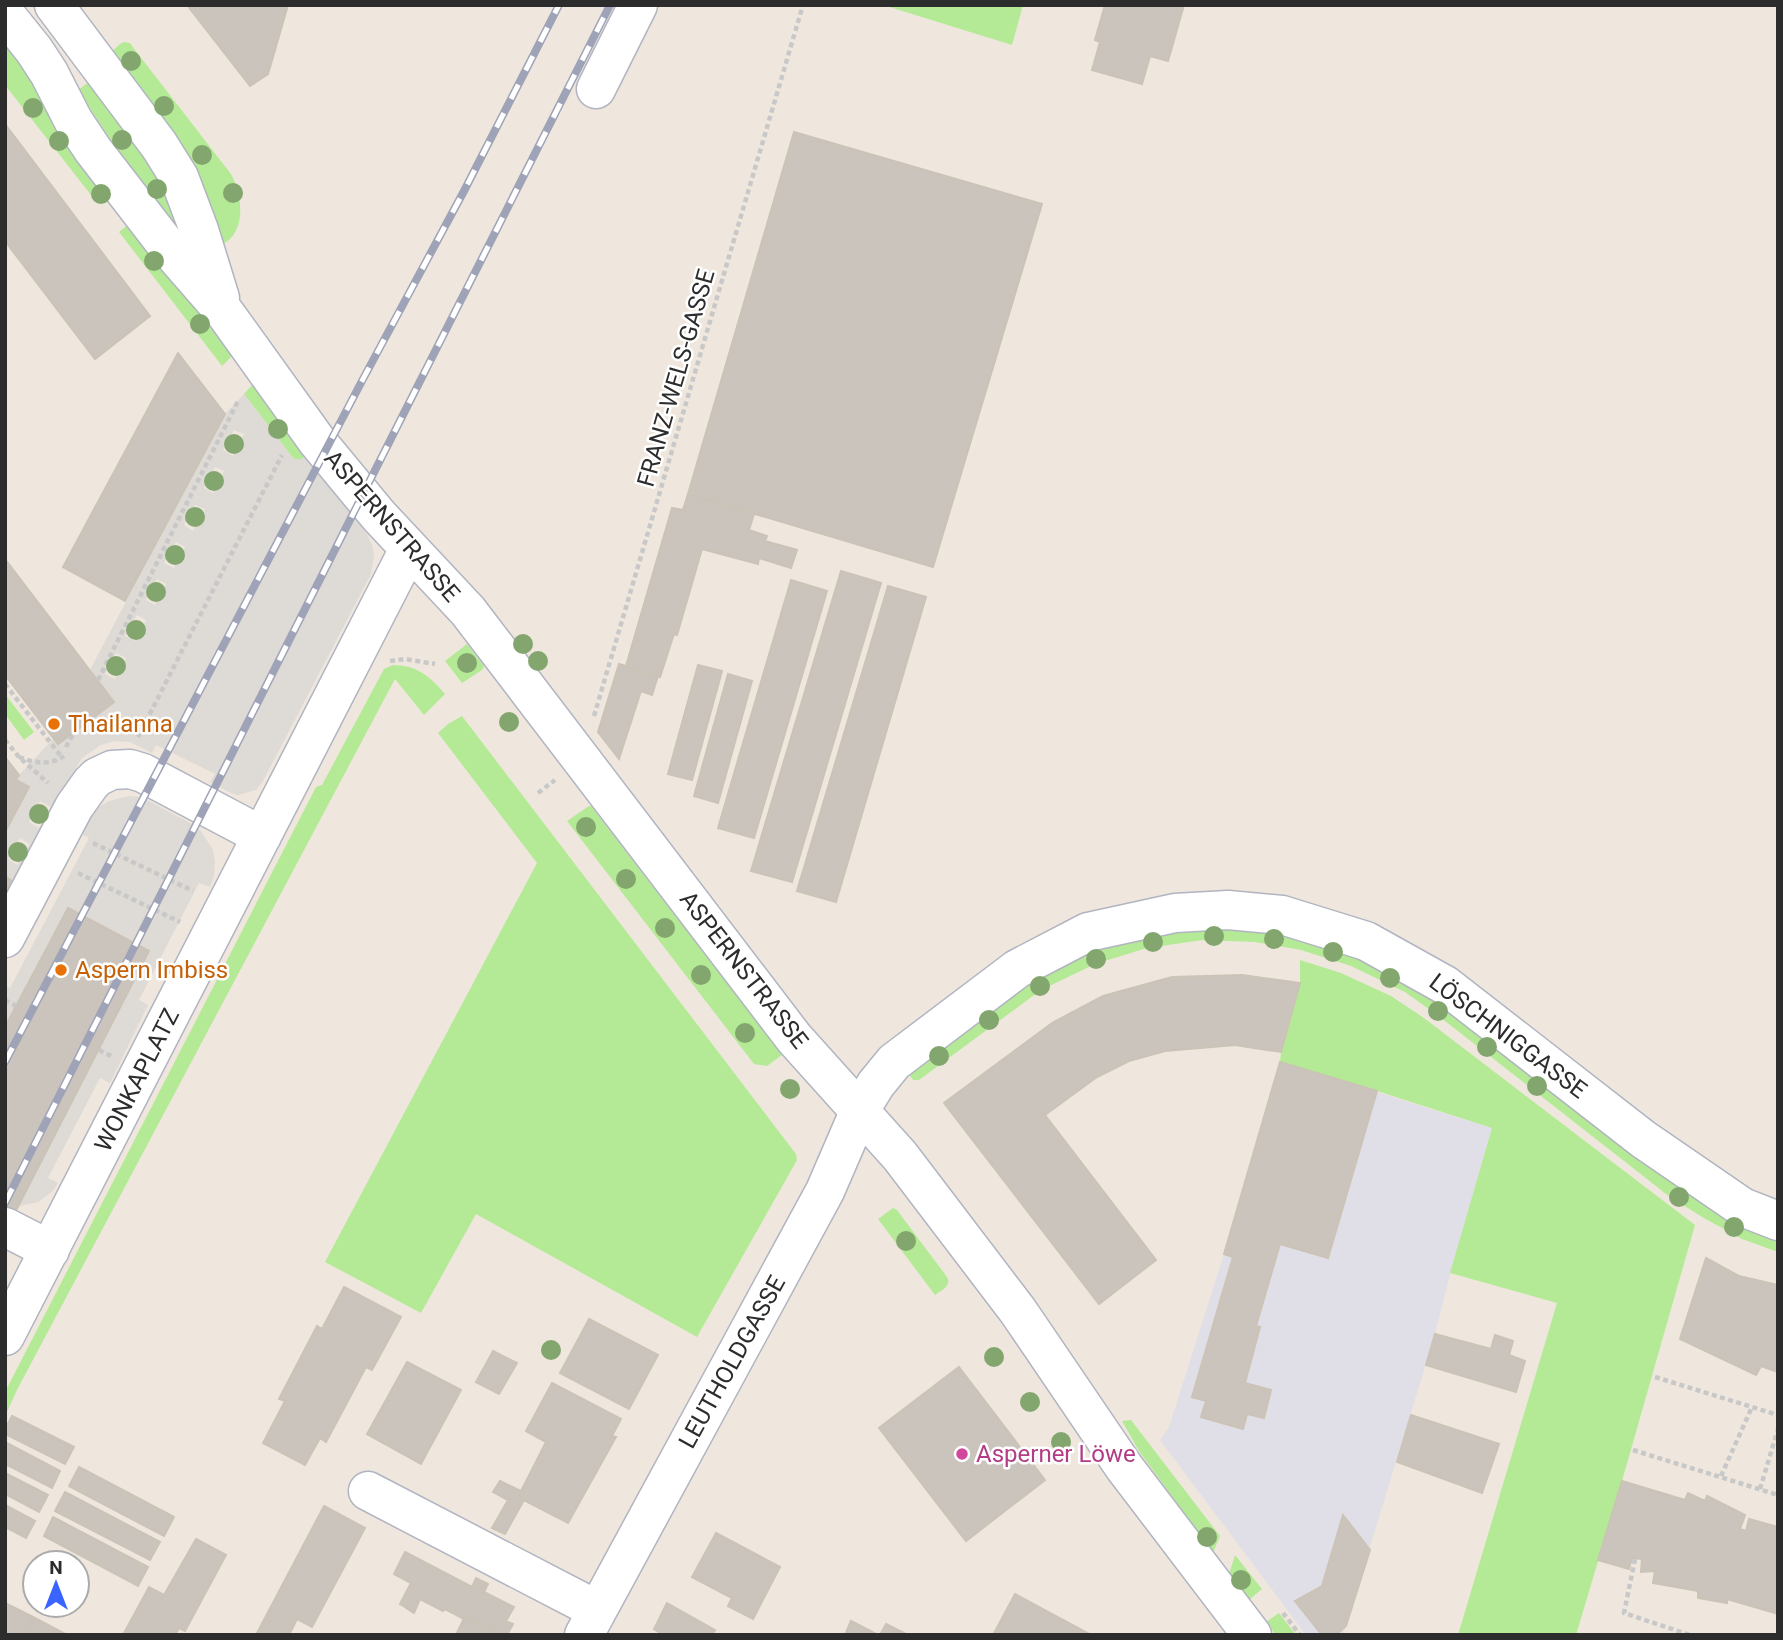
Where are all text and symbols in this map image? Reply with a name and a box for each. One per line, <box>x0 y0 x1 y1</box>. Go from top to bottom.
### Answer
street label: FRANZ-WELS-GASSE <box>632 266 720 490</box>
street label: ASPERNSTRASSE <box>319 444 465 608</box>
place label: Thailanna <box>68 710 173 738</box>
marker: Thailanna <box>46 716 62 732</box>
street label: ASPERNSTRASSE <box>674 886 814 1054</box>
place label: Aspern Imbiss <box>75 956 228 984</box>
marker: Aspern Imbiss <box>53 962 69 978</box>
street label: LÖSCHNIGGASSE <box>1424 968 1592 1104</box>
street label: WONKAPLATZ <box>89 1004 185 1156</box>
street label: LEUTHOLDGASSE <box>673 1271 791 1453</box>
place label: Asperner Löwe <box>976 1440 1136 1468</box>
marker: Asperner Löwe <box>954 1446 970 1462</box>
north arrow <box>21 1549 91 1619</box>
text: N <box>49 1556 63 1579</box>

